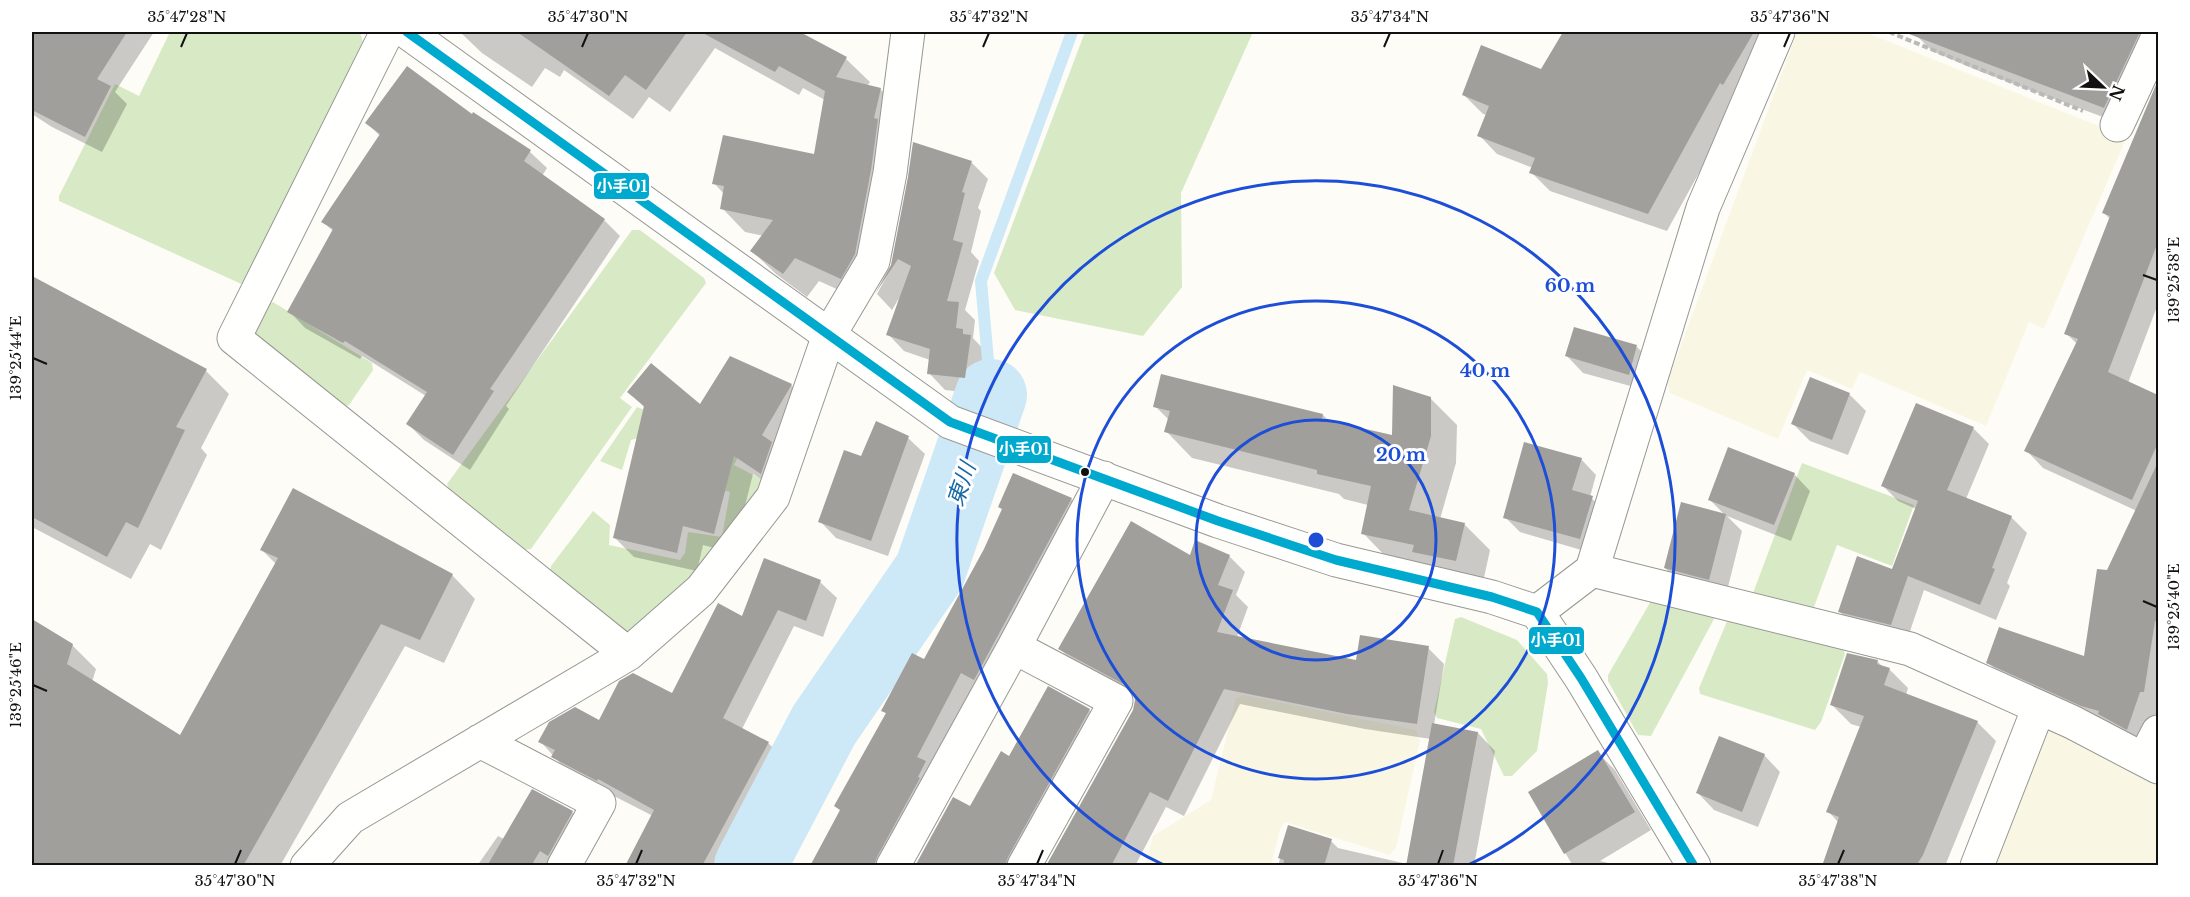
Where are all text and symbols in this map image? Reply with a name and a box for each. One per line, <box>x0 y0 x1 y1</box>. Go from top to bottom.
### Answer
text: 35°47'28"N <box>147 7 227 26</box>
text: 35°47'30"N <box>548 7 628 26</box>
text: 35°47'32"N <box>949 7 1029 26</box>
text: 35°47'34"N <box>1351 7 1429 26</box>
text: 35°47'36"N <box>1750 7 1830 26</box>
north arrow <box>2073 57 2133 117</box>
text: N <box>2105 82 2129 104</box>
line badge: 小手01 <box>593 172 650 200</box>
text: 小手01 <box>596 176 648 196</box>
text: 139°25'38"E <box>2164 237 2183 323</box>
text: 60 m <box>1545 275 1595 297</box>
text: 139°25'44"E <box>6 315 25 400</box>
text: 40 m <box>1460 360 1510 382</box>
line badge: 小手01 <box>996 435 1052 464</box>
text: 小手01 <box>998 439 1050 459</box>
text: 20 m <box>1376 444 1426 466</box>
water label: 東川 <box>942 457 982 509</box>
unlabelled marker <box>1079 466 1091 478</box>
centre of rings <box>1306 530 1326 550</box>
text: 139°25'40"E <box>2164 563 2183 651</box>
line badge: 小手01 <box>1528 626 1585 655</box>
text: 小手01 <box>1530 630 1582 650</box>
text: 139°25'46"E <box>6 642 25 728</box>
text: 35°47'30"N <box>195 871 275 890</box>
text: 35°47'32"N <box>596 871 676 890</box>
text: 35°47'34"N <box>998 871 1076 890</box>
text: 35°47'36"N <box>1398 871 1478 890</box>
text: 35°47'38"N <box>1798 871 1878 890</box>

